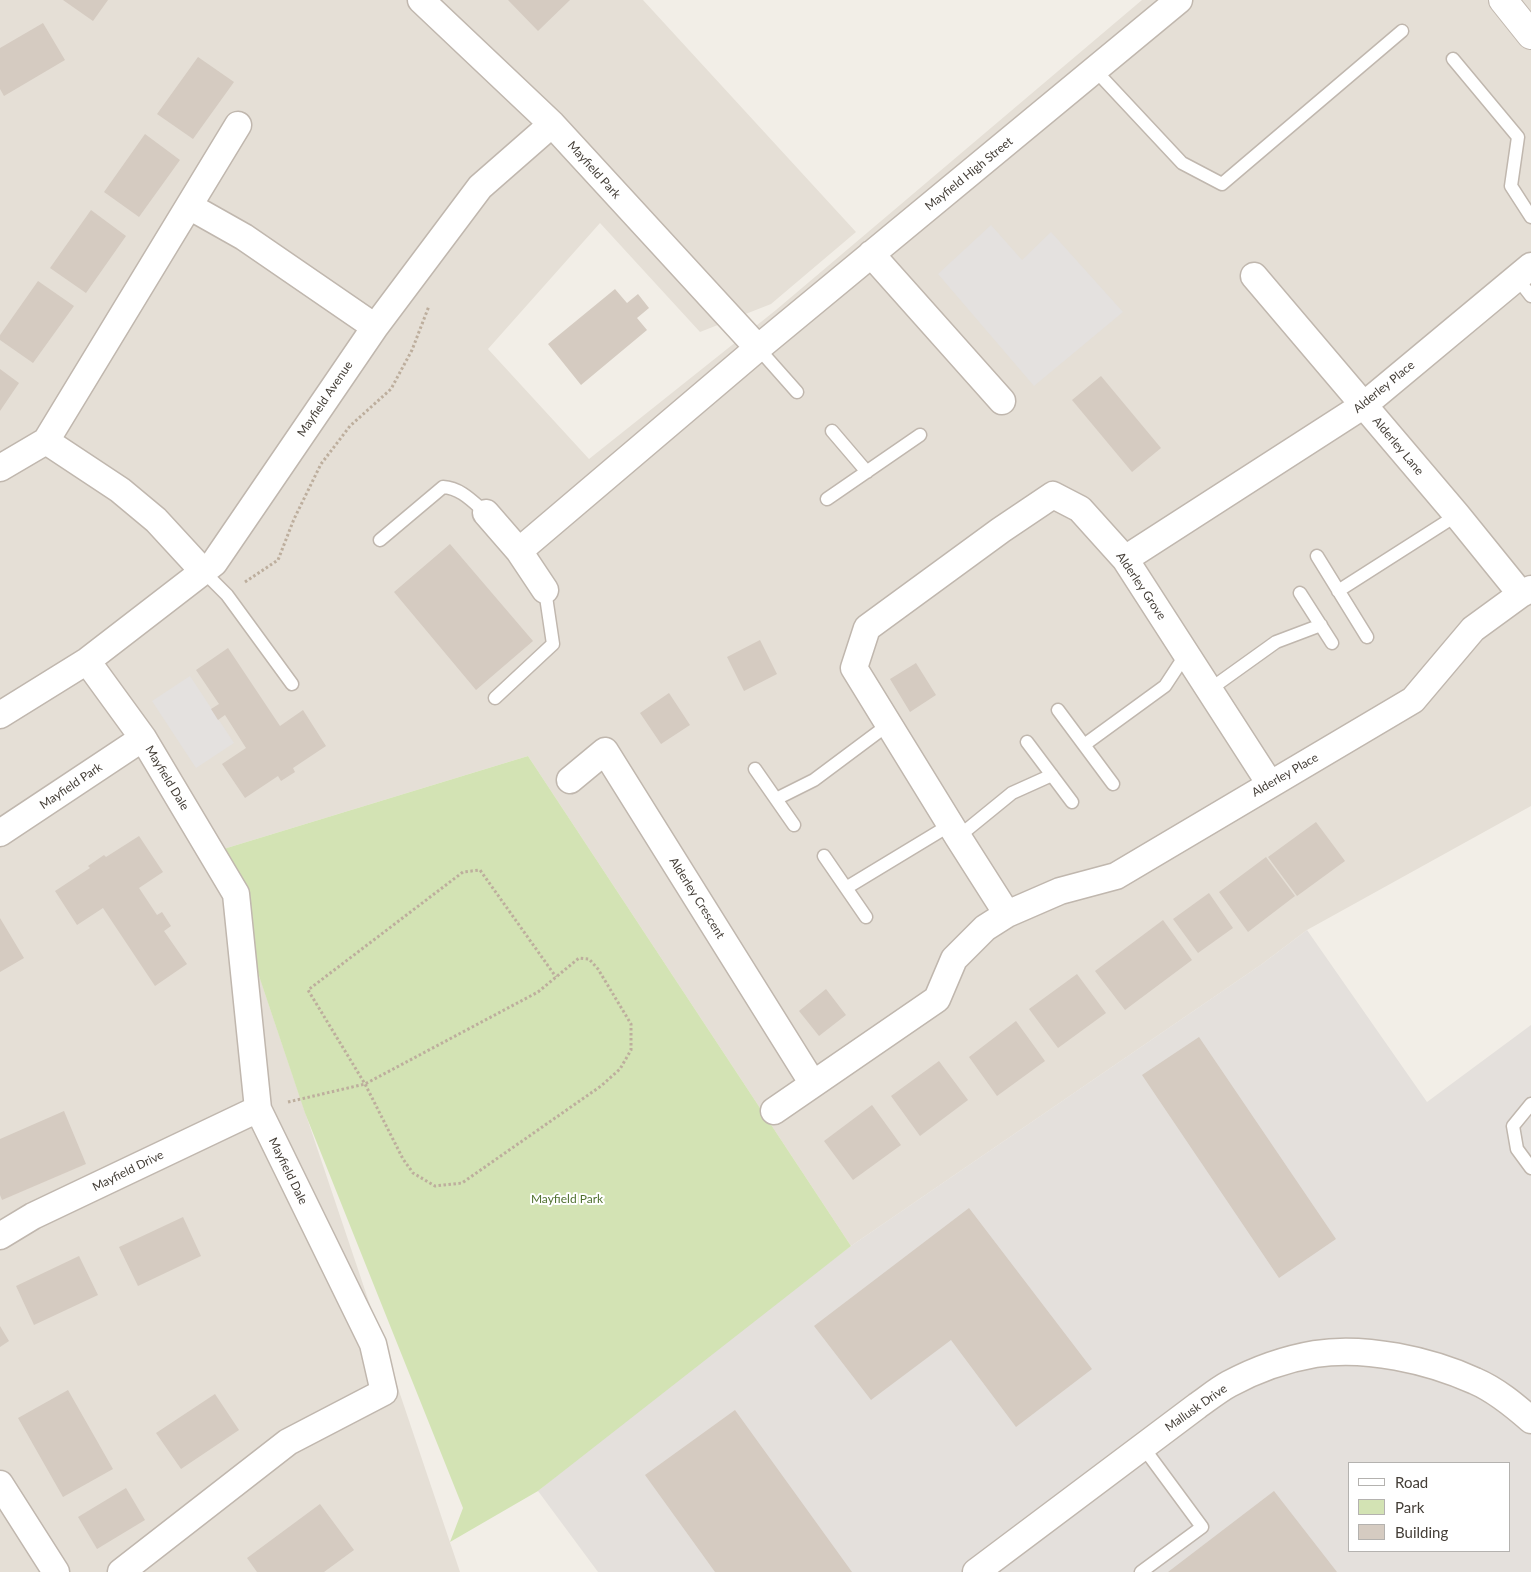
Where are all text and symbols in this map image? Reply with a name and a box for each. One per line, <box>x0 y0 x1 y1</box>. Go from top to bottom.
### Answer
street label: Mayfield High Street <box>922 134 1016 214</box>
street label: Mayfield Park <box>564 138 624 202</box>
street label: Mayfield Avenue <box>294 358 356 440</box>
street label: Alderley Place <box>1351 358 1417 416</box>
street label: Alderley Lane <box>1369 414 1427 478</box>
street label: Alderley Grove <box>1113 549 1169 623</box>
street label: Mayfield Dale <box>142 743 192 813</box>
street label: Alderley Place <box>1249 750 1321 800</box>
street label: Mayfield Park <box>37 760 105 812</box>
street label: Alderley Crescent <box>666 855 728 941</box>
street label: Mayfield Dale <box>266 1135 310 1207</box>
street label: Mayfield Drive <box>90 1148 166 1194</box>
park label: Mayfield Park <box>531 1192 603 1206</box>
street label: Mallusk Drive <box>1162 1381 1230 1435</box>
legend <box>1348 1462 1511 1552</box>
text: Road <box>1395 1473 1428 1491</box>
text: Park <box>1395 1498 1424 1516</box>
text: Building <box>1395 1523 1448 1541</box>

